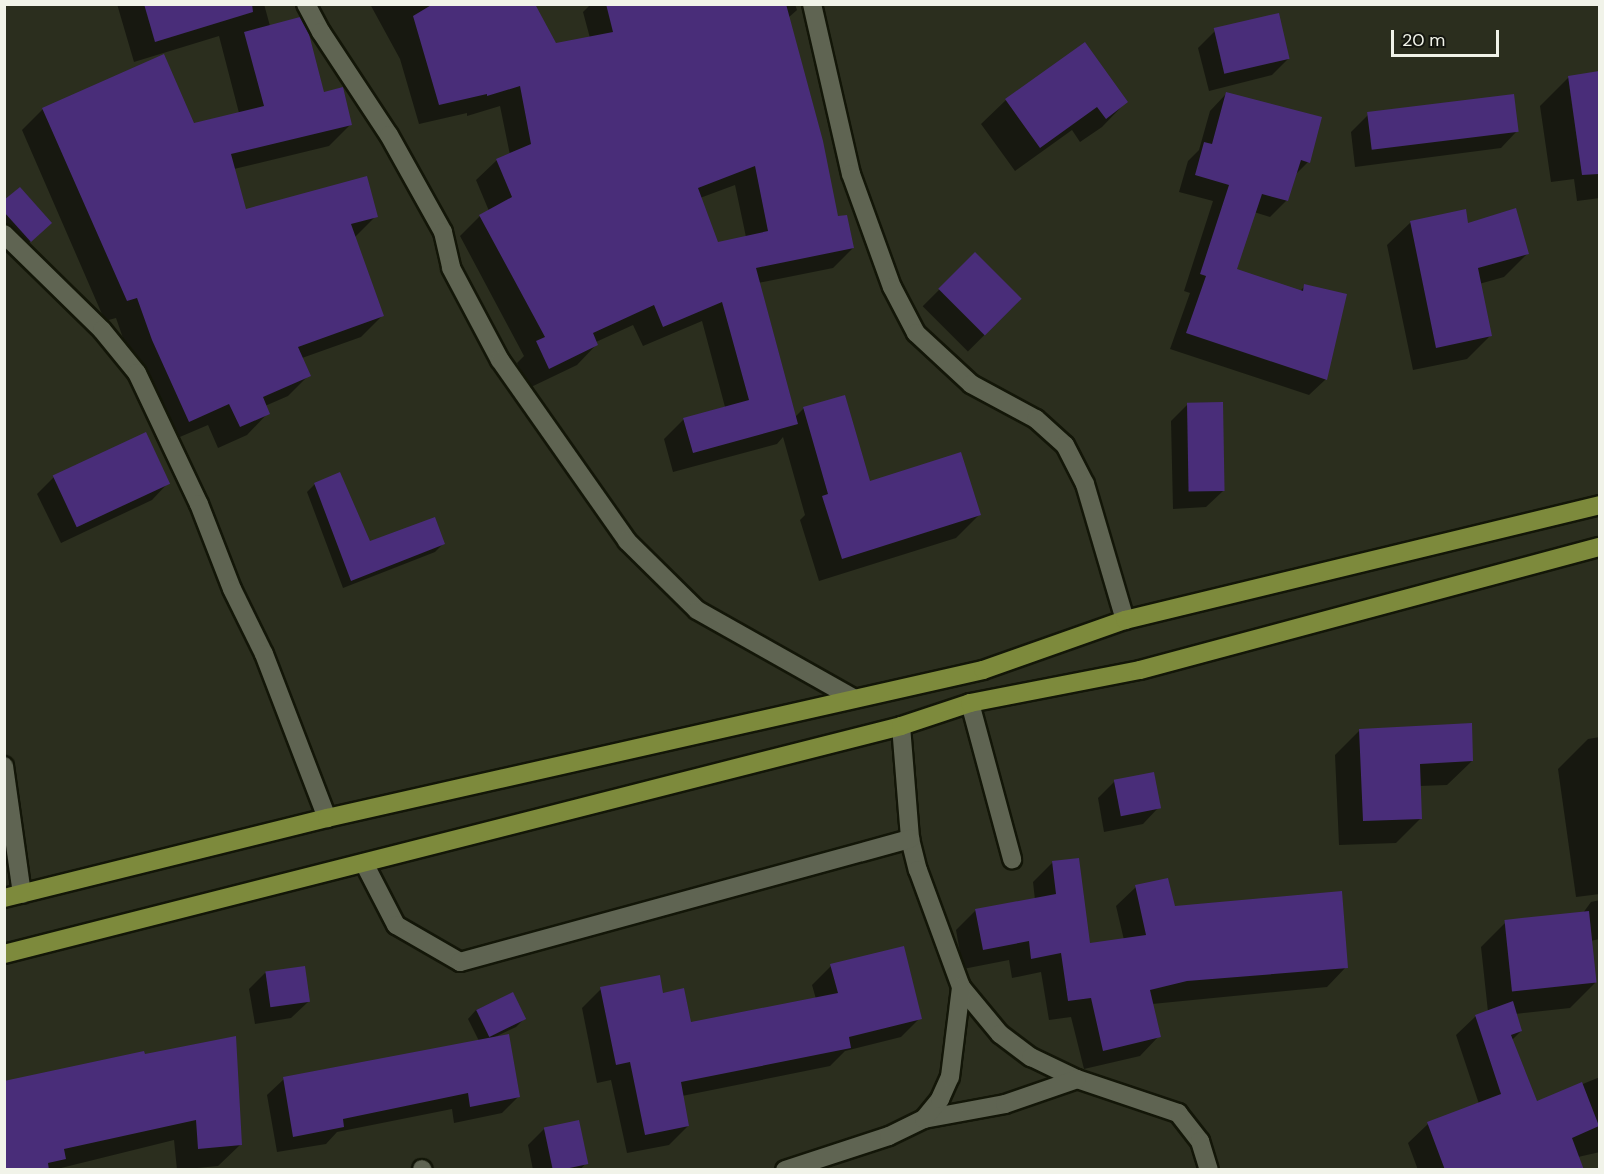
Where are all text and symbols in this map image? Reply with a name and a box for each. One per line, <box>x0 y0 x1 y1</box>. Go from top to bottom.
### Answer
scale bar <box>1394 18 1502 56</box>
text: 20 m <box>1402 28 1445 52</box>

